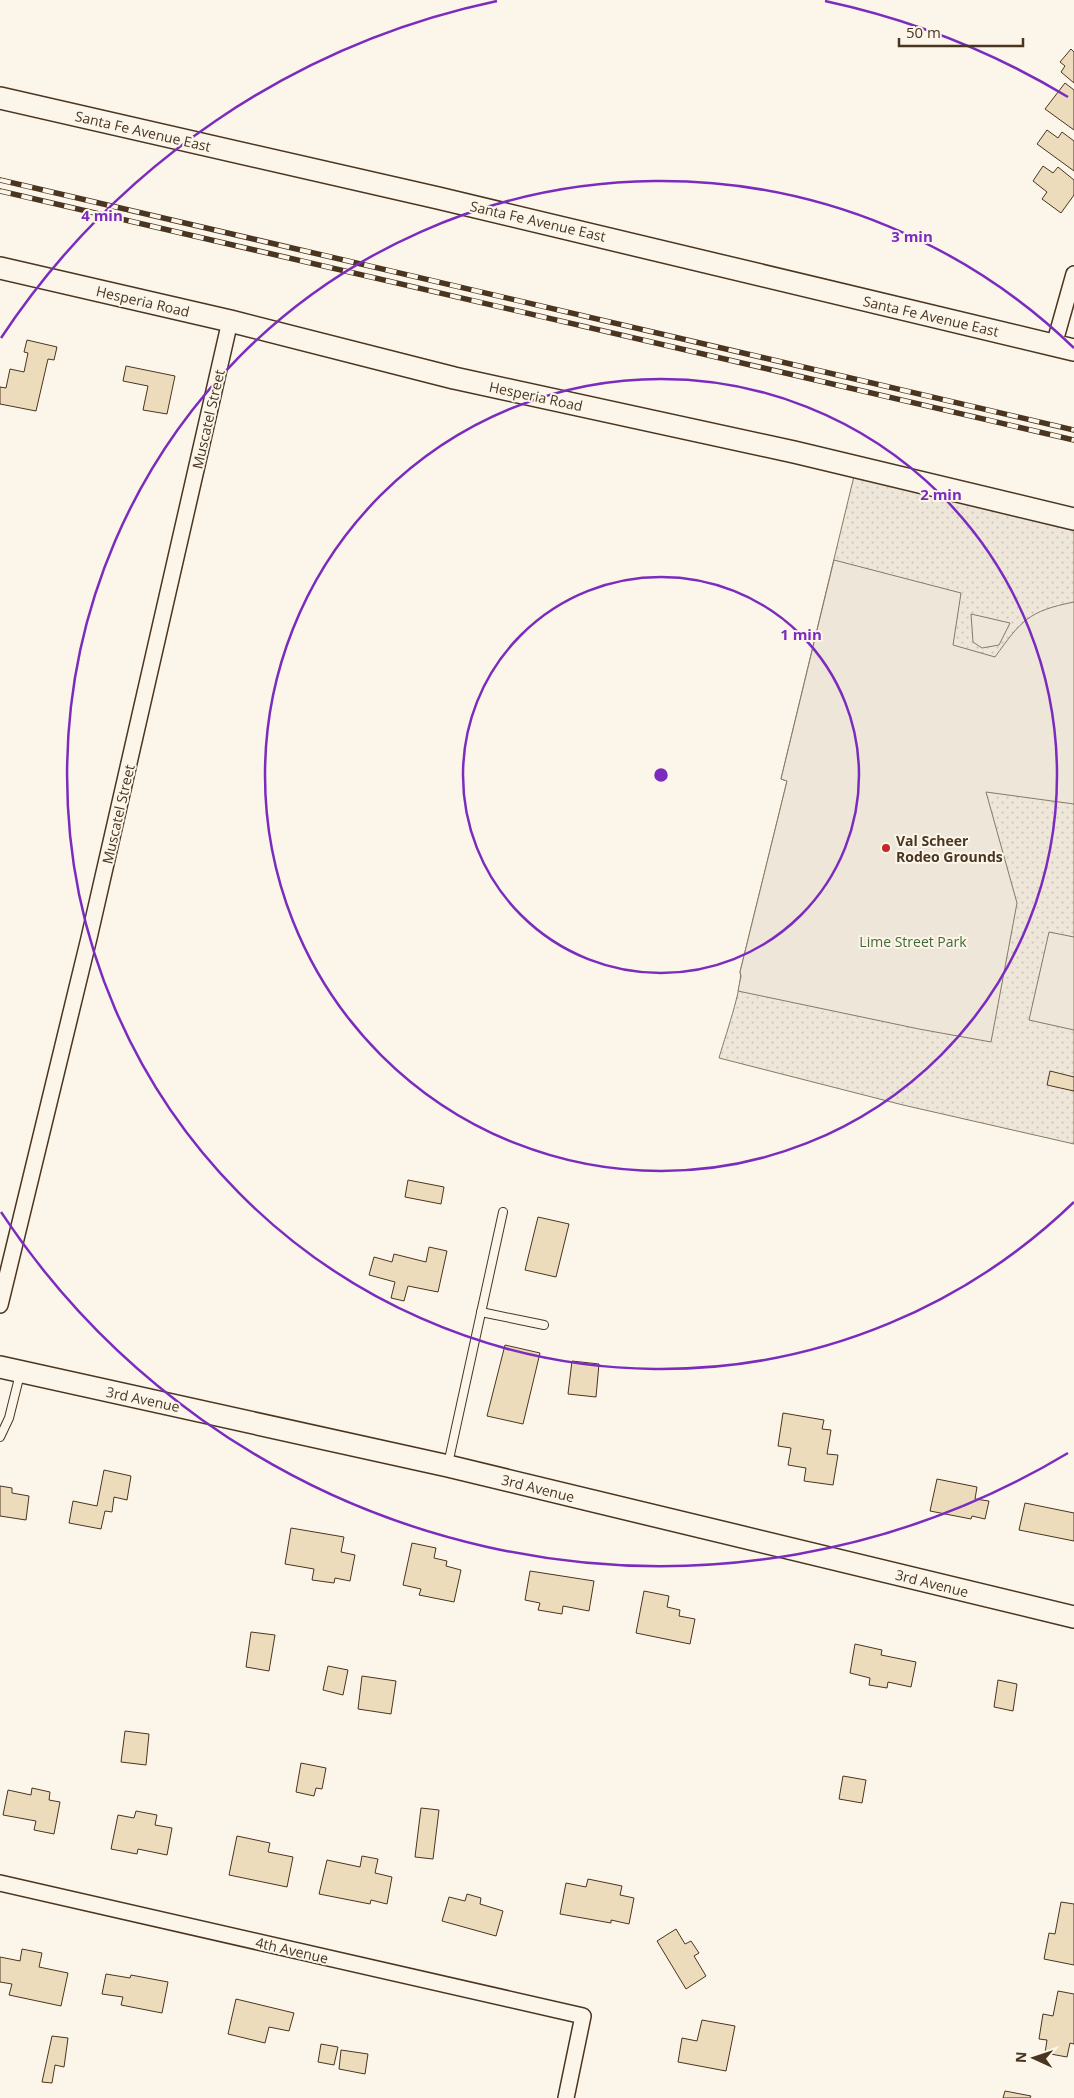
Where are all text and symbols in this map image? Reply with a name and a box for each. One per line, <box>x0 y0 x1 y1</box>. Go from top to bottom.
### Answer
scale bar <box>899 15 1023 47</box>
text: 50 m <box>906 22 941 42</box>
street label: Santa Fe Avenue East <box>73 106 213 156</box>
street label: Santa Fe Avenue East <box>468 196 608 246</box>
text: 4 min <box>81 205 123 225</box>
text: 3 min <box>891 226 933 246</box>
street label: Hesperia Road <box>94 281 192 321</box>
street label: Santa Fe Avenue East <box>861 291 1001 341</box>
street label: Muscatel Street <box>187 367 229 471</box>
street label: Hesperia Road <box>487 377 585 415</box>
text: 2 min <box>920 484 962 504</box>
text: 1 min <box>780 624 822 644</box>
street label: Muscatel Street <box>97 762 139 866</box>
centre of rings <box>652 766 670 784</box>
place label: Val Scheer Rodeo Grounds <box>896 831 1003 866</box>
marker: Val Scheer Rodeo Grounds <box>880 842 892 854</box>
park label: Lime Street Park <box>859 932 967 951</box>
street label: 3rd Avenue <box>105 1382 182 1416</box>
street label: 3rd Avenue <box>499 1470 577 1506</box>
street label: 3rd Avenue <box>893 1565 971 1601</box>
street label: 4th Avenue <box>254 1932 330 1968</box>
north arrow <box>1009 2033 1059 2083</box>
text: N <box>1011 2051 1030 2063</box>

